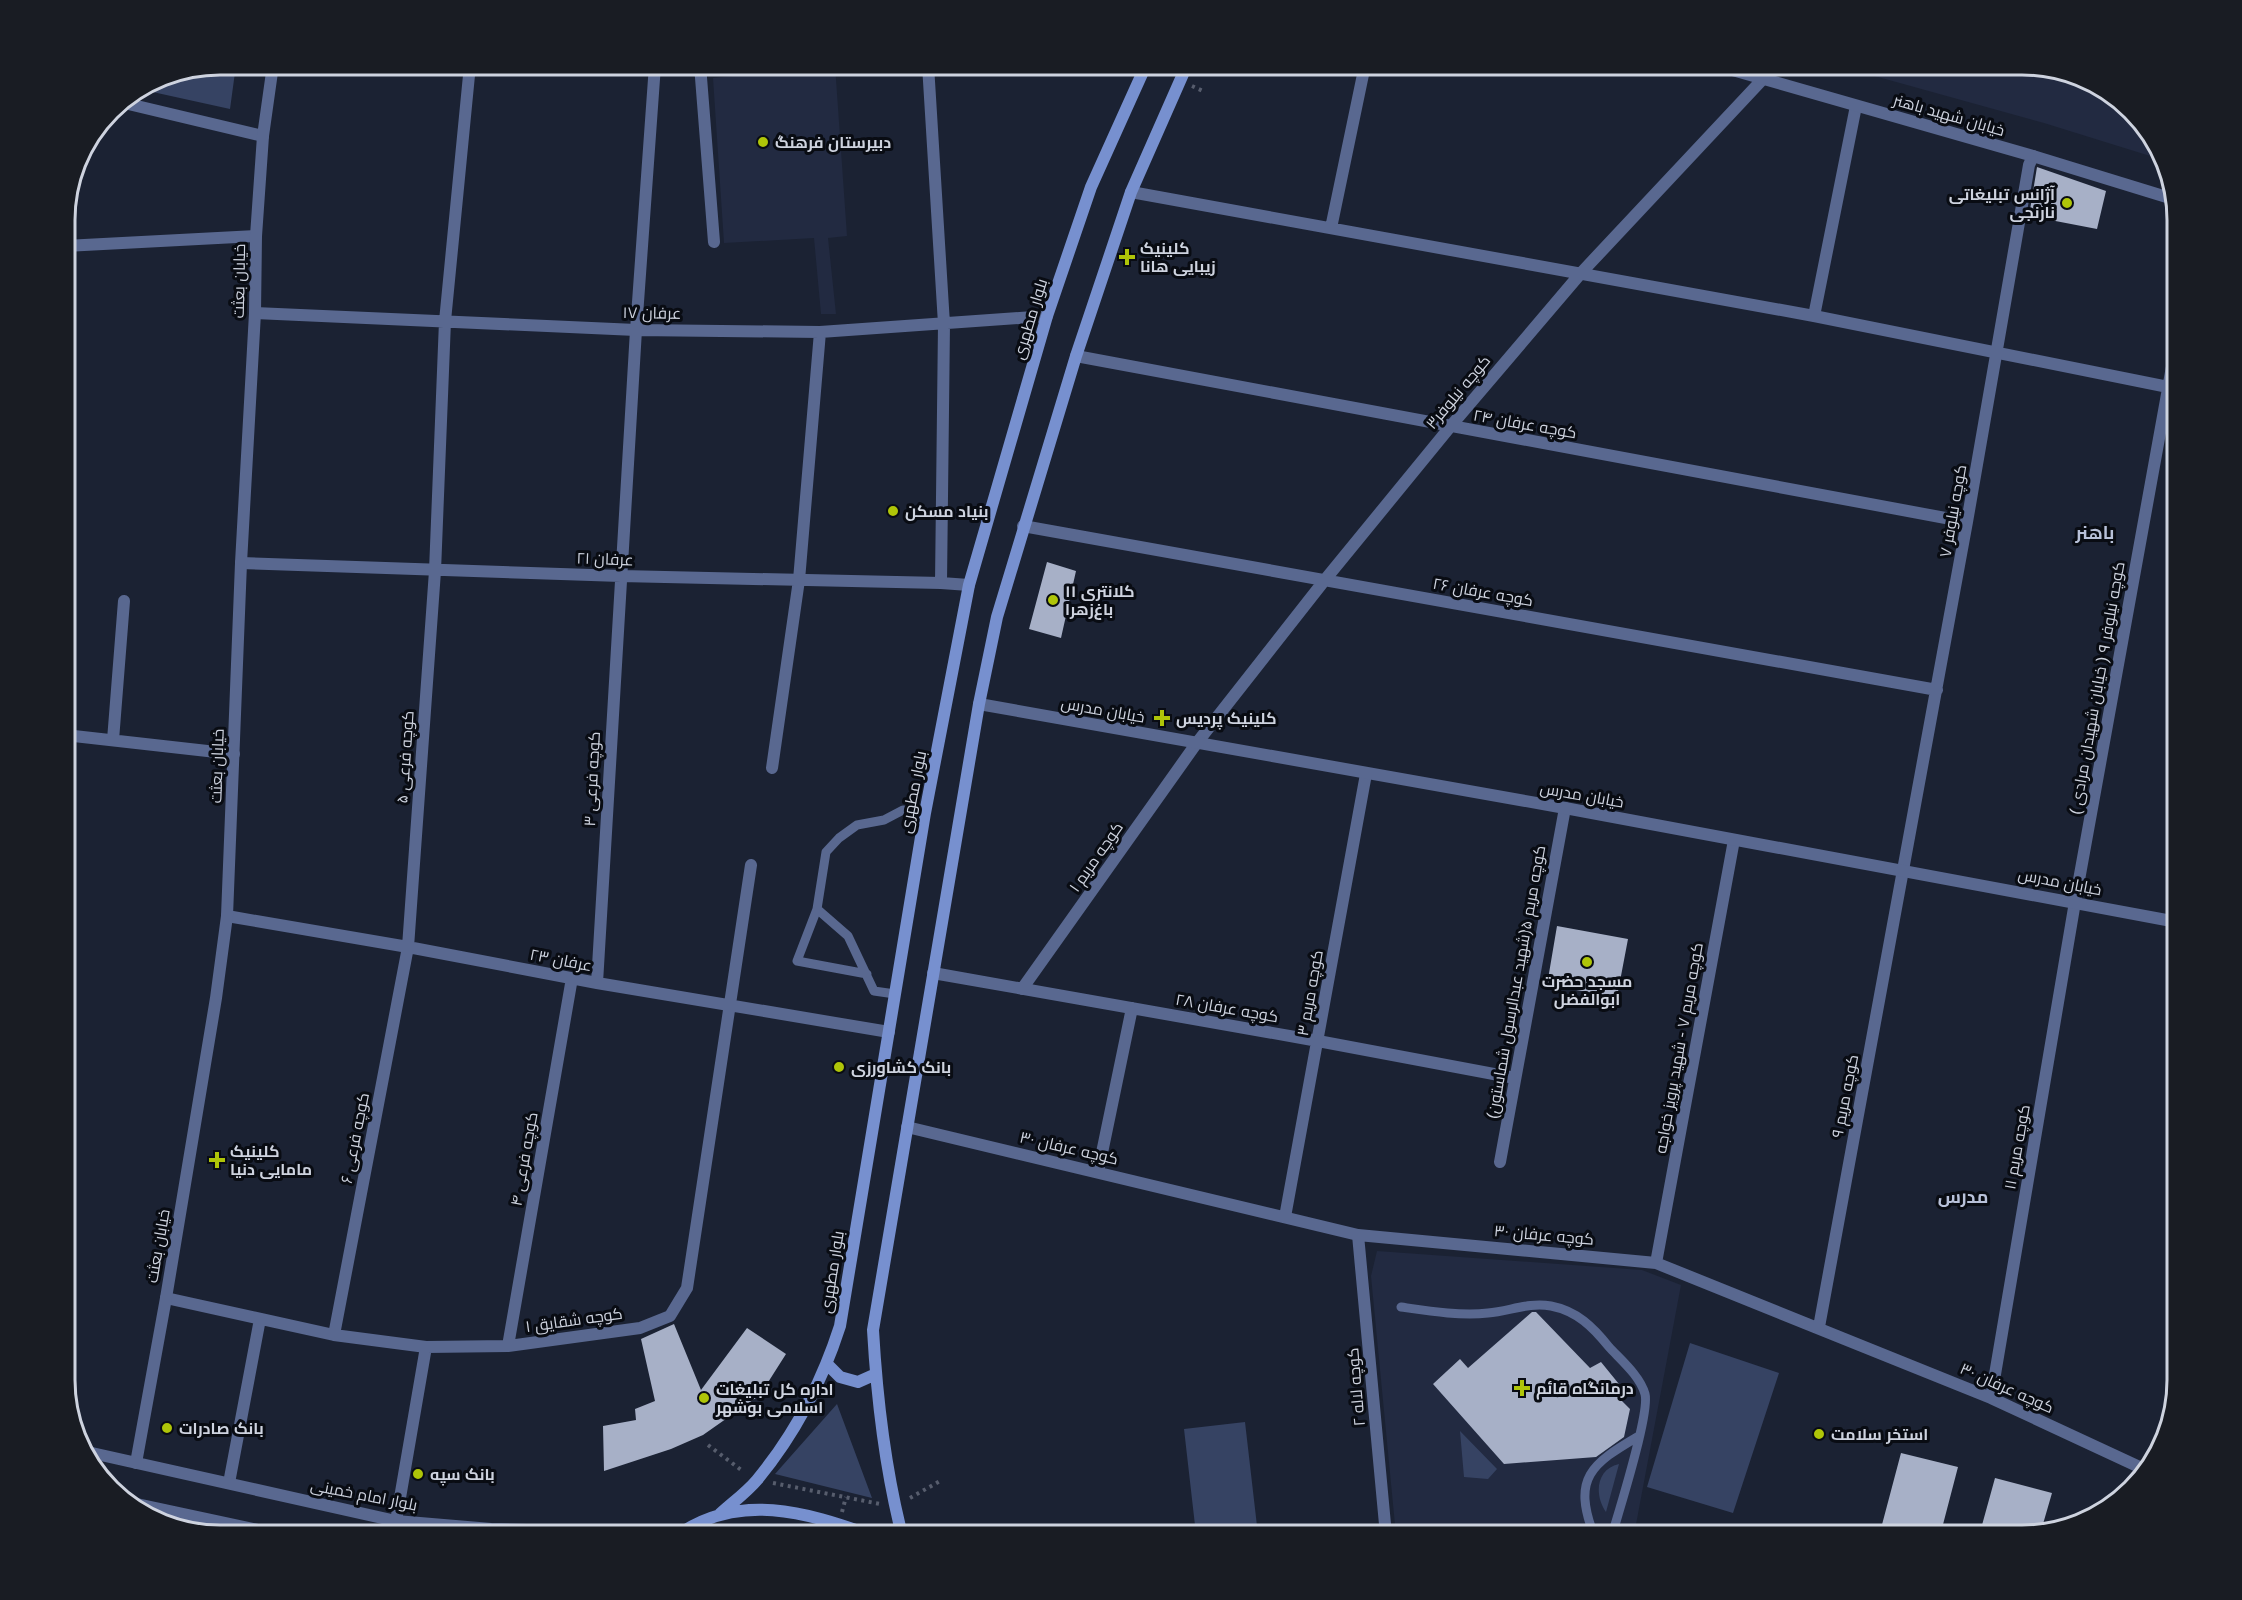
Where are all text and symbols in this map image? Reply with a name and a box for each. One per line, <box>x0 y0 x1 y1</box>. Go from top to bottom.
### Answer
street label: خیابان شهید باهنر <box>1890 91 2007 141</box>
place label: دبیرستان فرهنگ <box>775 134 891 152</box>
marker: دبیرستان فرهنگ <box>756 135 770 149</box>
place label: آژانس تبلیغاتی نارنجی <box>1949 185 2055 222</box>
marker: آژانس تبلیغاتی نارنجی <box>2060 196 2074 210</box>
place label: کلینیک زیبایی هانا <box>1140 240 1216 276</box>
street label: خیابان بعثت <box>230 244 250 318</box>
marker: کلینیک زیبایی هانا <box>1118 248 1136 266</box>
street label: بلوار مطهری <box>1010 277 1052 362</box>
street label: عرفان ۱۷ <box>622 304 682 324</box>
street label: کوچه نیلوفر۳ <box>1422 352 1496 434</box>
street label: کوچه عرفان ۲۴ <box>1471 407 1578 444</box>
street label: کوچه نیلوفر ۷ <box>1936 463 1972 559</box>
place label: بنیاد مسکن <box>905 503 989 521</box>
marker: بنیاد مسکن <box>886 504 900 518</box>
district label: باهنر <box>2075 523 2114 544</box>
street label: عرفان ۲۱ <box>576 550 634 570</box>
street label: کوچه نیلوفر ۹ ( خیابان شهیدان مرادی ) <box>2066 560 2131 816</box>
street label: کوچه عرفان ۲۶ <box>1431 575 1535 612</box>
place label: کلانتری ۱۱ باغ‌زهرا <box>1065 583 1135 620</box>
marker: کلانتری ۱۱ باغ‌زهرا <box>1046 593 1060 607</box>
street label: خیابان مدرس <box>1059 694 1146 728</box>
marker: کلینیک پردیس <box>1153 709 1171 727</box>
street label: کوچه فرعی ۵ <box>393 710 420 804</box>
place label: کلینیک پردیس <box>1176 710 1277 730</box>
street label: خیابان بعثت <box>207 728 229 804</box>
street label: کوچه فرعی ۳ <box>581 731 606 827</box>
street label: بلوار مطهری <box>897 749 931 835</box>
street label: خیابان مدرس <box>1538 779 1625 813</box>
street label: کوچه مریم ۱ <box>1066 819 1129 897</box>
street label: کوچه مریم ۵(شهید عبدالرسول شماستون) <box>1484 844 1551 1121</box>
street label: خیابان مدرس <box>2016 866 2103 900</box>
street label: کوچه مریم ۷ - شهید پرویز خواجه <box>1652 941 1709 1155</box>
street label: عرفان ۲۳ <box>528 946 594 976</box>
street label: کوچه مریم ۳ <box>1294 949 1329 1038</box>
marker: مسجد حضرت ابوالفضل <box>1580 955 1594 969</box>
place label: مسجد حضرت ابوالفضل <box>1542 973 1632 1009</box>
street label: کوچه عرفان ۲۸ <box>1174 991 1280 1028</box>
street label: کوچه مریم ۹ <box>1829 1053 1864 1140</box>
place label: بانک کشاورزی <box>851 1059 951 1077</box>
marker: بانک کشاورزی <box>832 1060 846 1074</box>
street label: کوچه فرعی ۶ <box>338 1091 375 1185</box>
street label: کوچه مریم ۱۱ <box>2001 1103 2036 1191</box>
street label: کوچه فرعی ۴ <box>507 1111 544 1208</box>
street label: کوچه عرفان ۳۰ <box>1017 1128 1120 1171</box>
place label: کلینیک مامایی دنیا <box>230 1143 312 1179</box>
marker: کلینیک مامایی دنیا <box>208 1151 226 1169</box>
district label: مدرس <box>1938 1187 1988 1208</box>
street label: خیابان بعثت <box>143 1208 175 1285</box>
street label: کوچه عرفان ۳۰ <box>1493 1222 1595 1251</box>
street label: بلوار مطهری <box>817 1230 849 1315</box>
street label: کوچه شقایق ۱ <box>524 1305 624 1338</box>
street label: کوچه لاله ۲ <box>1344 1347 1371 1427</box>
street label: کوچه عرفان ۳۰ <box>1956 1360 2056 1419</box>
marker: درمانگاه قائم <box>1513 1379 1531 1397</box>
place label: درمانگاه قائم <box>1536 1380 1634 1400</box>
place label: اداره کل تبلیغات اسلامی بوشهر <box>715 1381 834 1417</box>
marker: اداره کل تبلیغات اسلامی بوشهر <box>697 1391 711 1405</box>
place label: بانک صادرات <box>179 1420 264 1438</box>
marker: بانک صادرات <box>160 1421 174 1435</box>
place label: استخر سلامت <box>1831 1426 1928 1444</box>
marker: استخر سلامت <box>1812 1427 1826 1441</box>
place label: بانک سپه <box>430 1466 495 1486</box>
marker: بانک سپه <box>411 1467 425 1481</box>
street label: بلوار امام خمینی <box>309 1476 419 1517</box>

